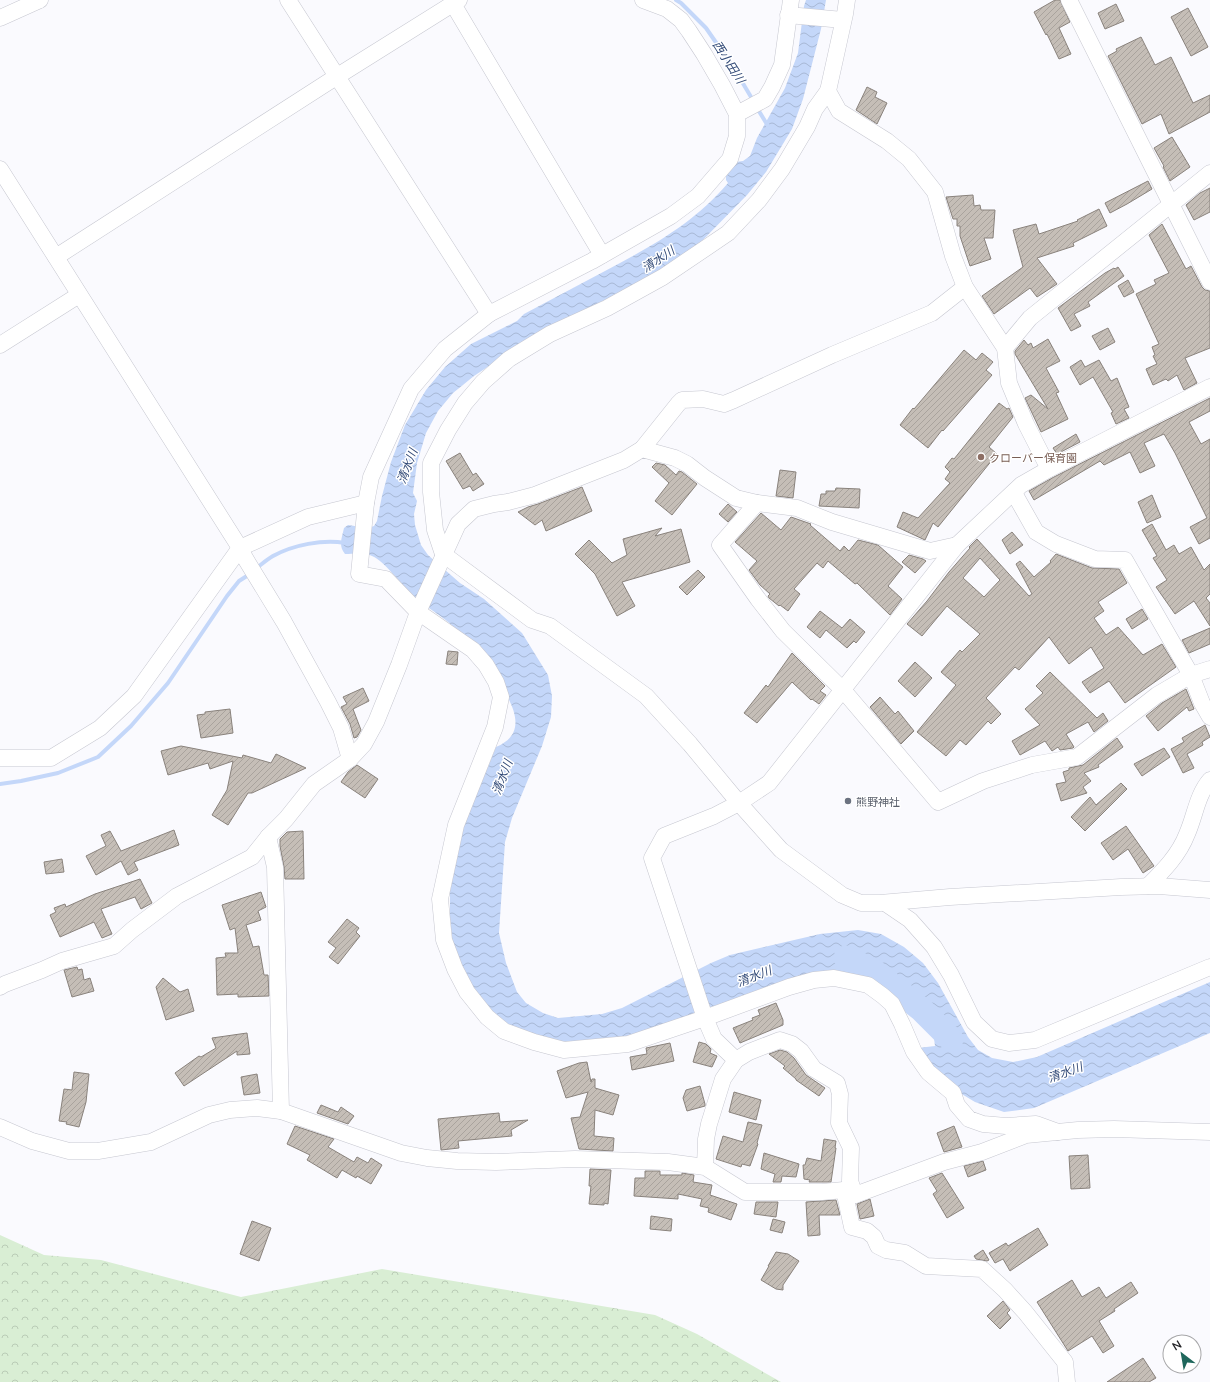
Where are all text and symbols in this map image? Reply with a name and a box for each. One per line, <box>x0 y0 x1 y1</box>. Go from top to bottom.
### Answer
water label: 西小田川 <box>710 38 749 88</box>
water label: 清水川 <box>639 242 679 275</box>
water label: 清水川 <box>394 445 421 485</box>
place label: クローバー保育園 <box>989 451 1077 464</box>
marker: クローバー保育園 <box>976 452 986 462</box>
water label: 清水川 <box>489 756 516 796</box>
place label: 熊野神社 <box>856 795 900 808</box>
marker: 熊野神社 <box>843 796 853 806</box>
water label: 清水川 <box>735 962 775 989</box>
water label: 清水川 <box>1046 1058 1086 1085</box>
north arrow <box>1162 1334 1202 1374</box>
text: N <box>1170 1337 1184 1353</box>

